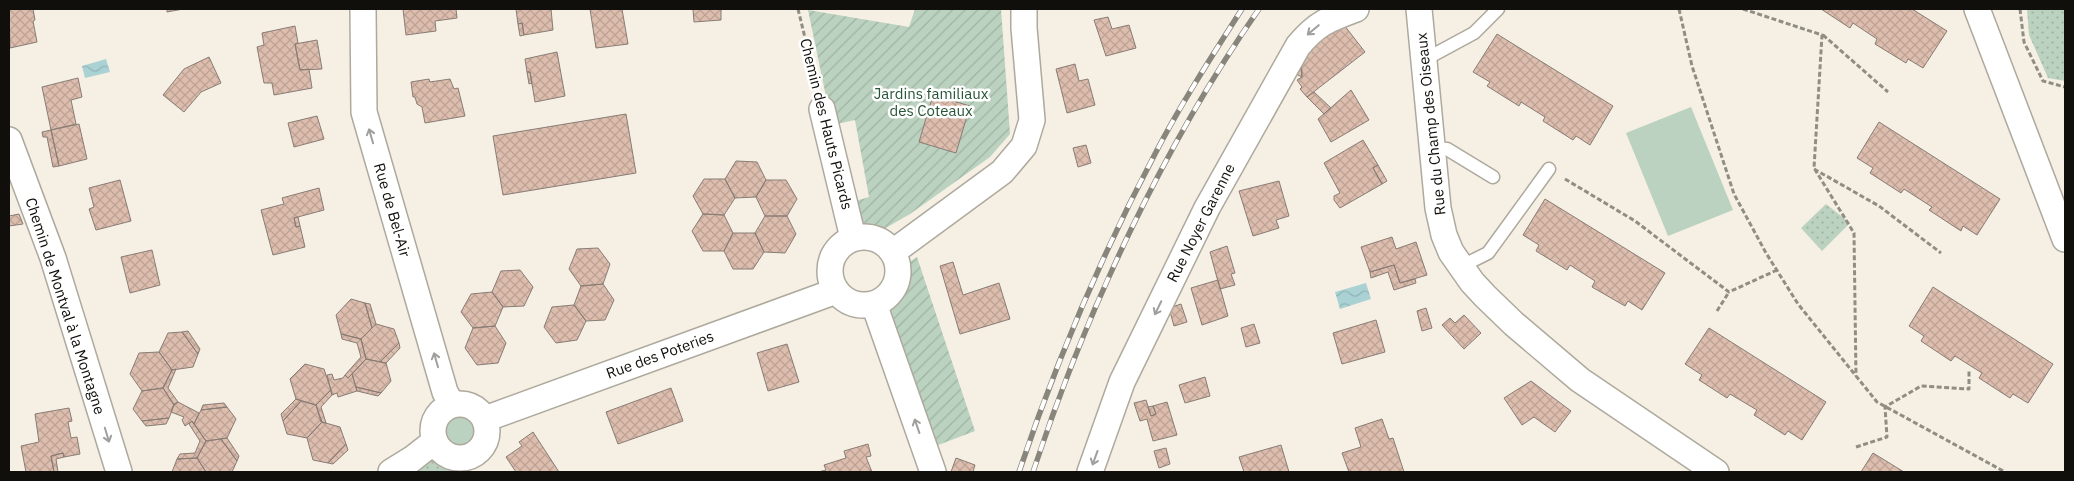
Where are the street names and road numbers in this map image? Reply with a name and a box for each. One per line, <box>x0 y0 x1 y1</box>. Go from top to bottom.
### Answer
street label: Rue du Champ des Oiseaux <box>1411 31 1450 216</box>
street label: Chemin des Hauts Picards <box>796 36 857 211</box>
street label: Rue Noyer Garenne <box>1162 160 1239 285</box>
street label: Rue de Bel-Air <box>370 161 415 260</box>
street label: Chemin de Montval à la Montagne <box>21 195 110 417</box>
street label: Rue des Poteries <box>603 326 716 383</box>

